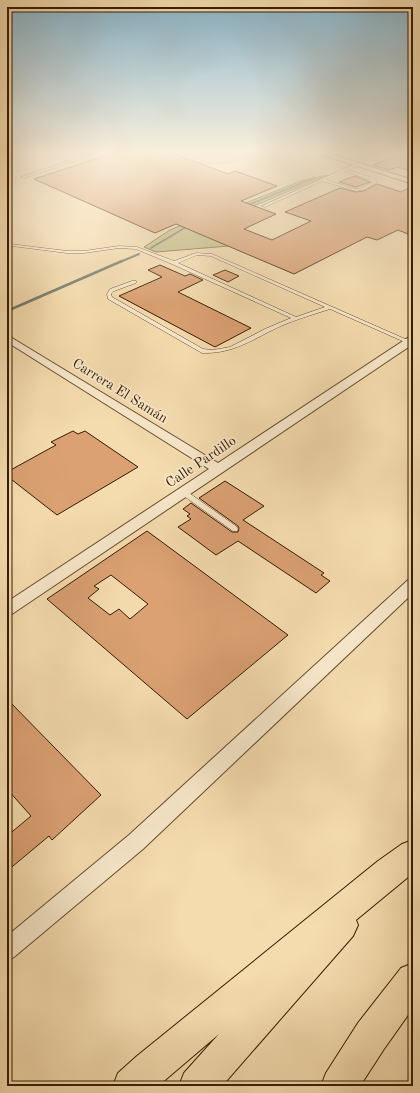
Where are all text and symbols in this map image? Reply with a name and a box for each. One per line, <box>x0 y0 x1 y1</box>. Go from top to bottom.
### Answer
street label: Carrera El Samán <box>70 356 170 426</box>
street label: Calle Pardillo <box>163 433 239 491</box>

